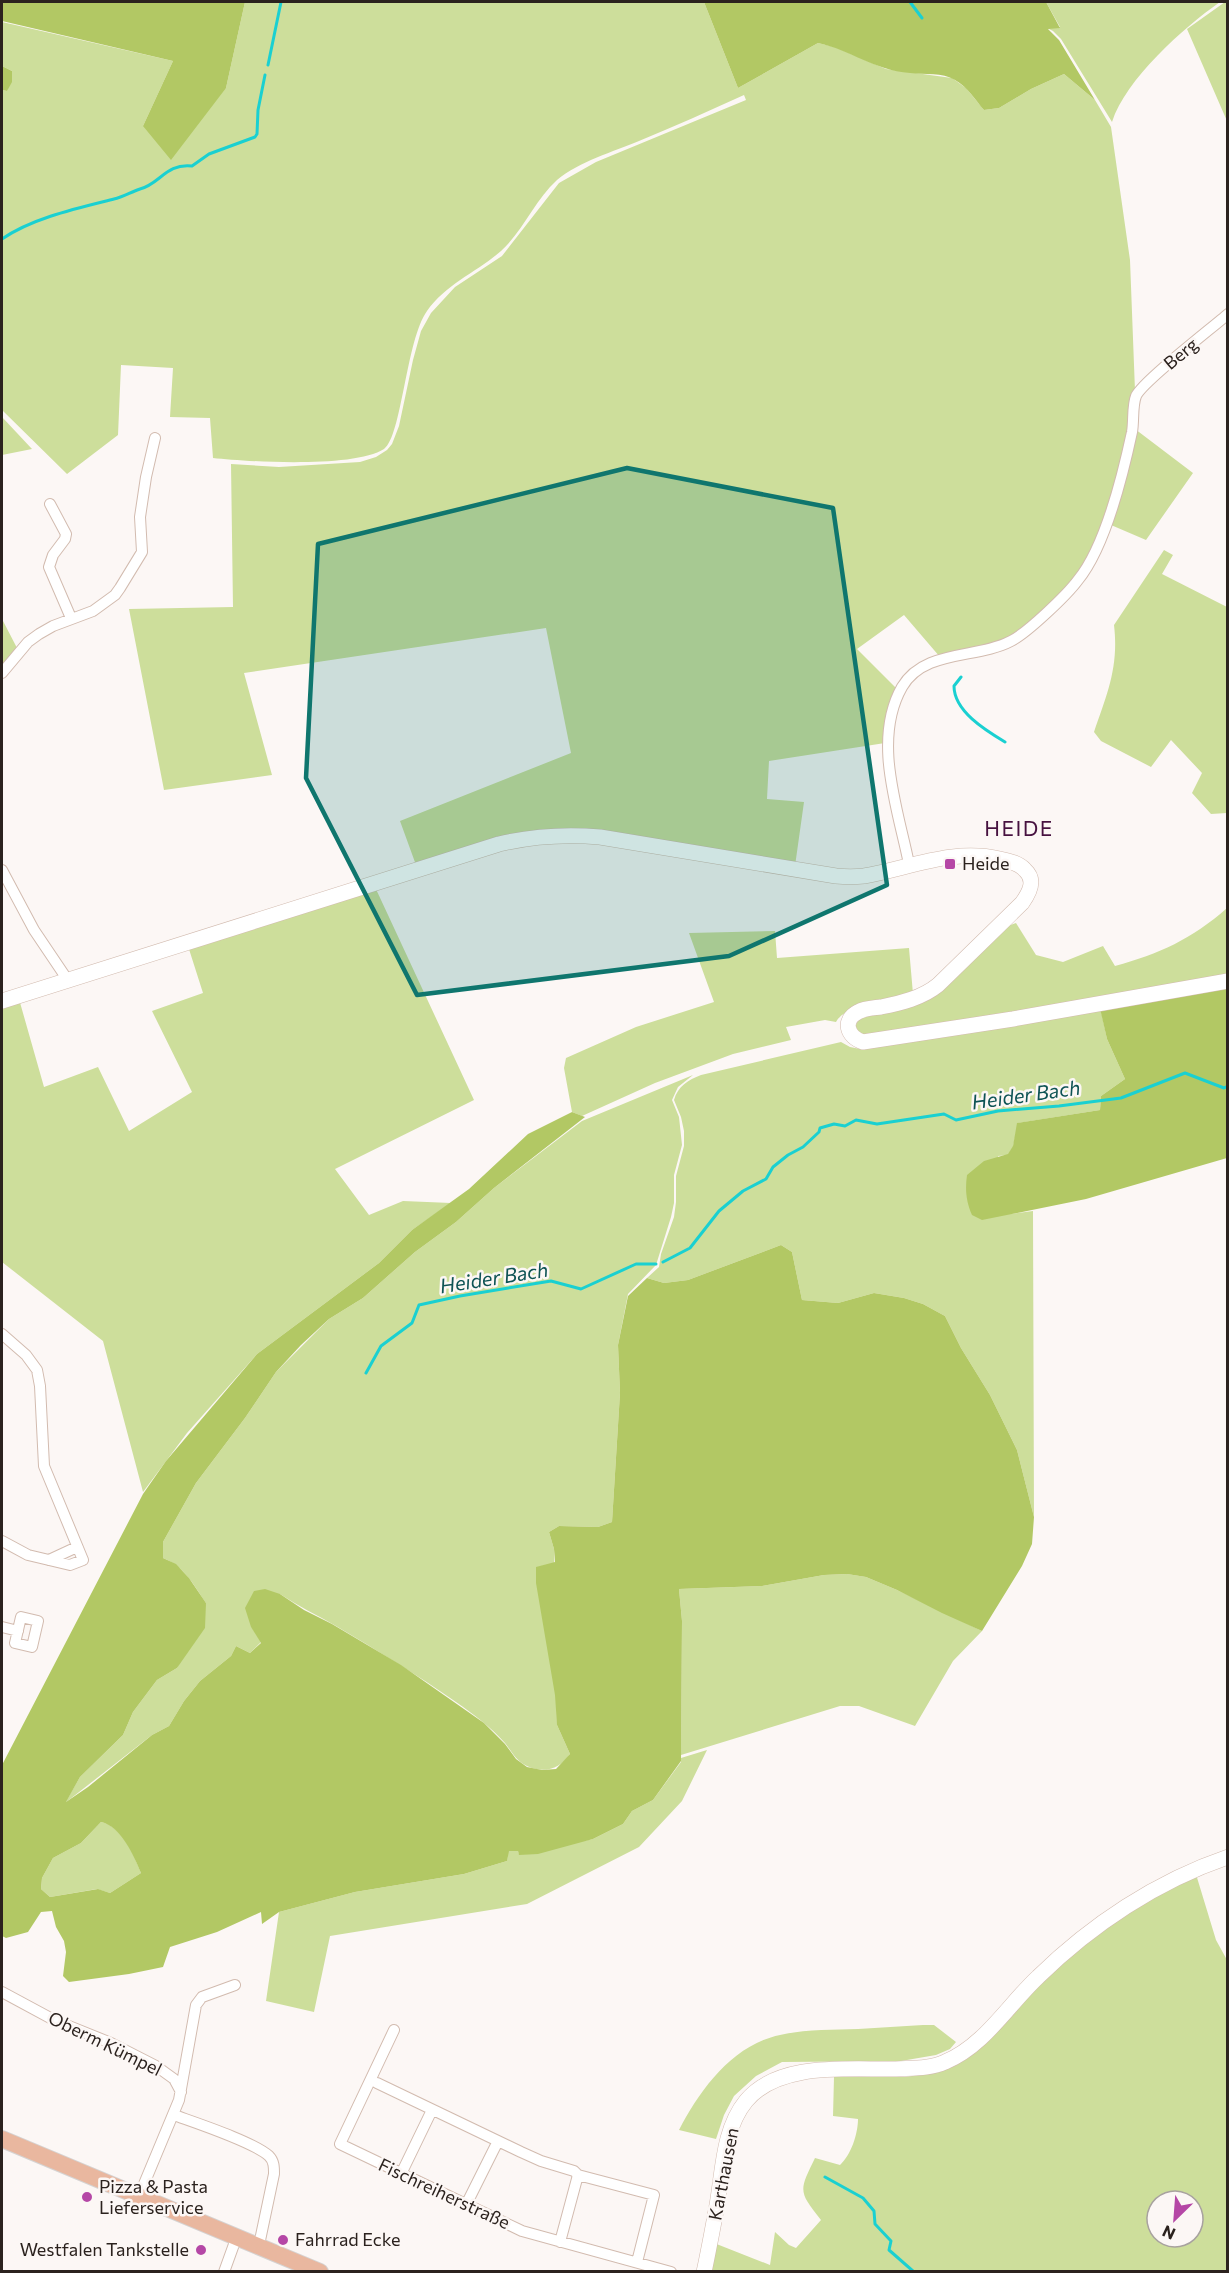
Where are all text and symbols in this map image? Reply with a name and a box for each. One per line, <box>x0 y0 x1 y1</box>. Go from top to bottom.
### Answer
street label: Berg <box>1159 332 1202 374</box>
district label: HEIDE <box>984 815 1054 840</box>
place label: Heide <box>962 852 1010 874</box>
marker: Heide <box>943 857 957 871</box>
water label: Heider Bach <box>970 1075 1082 1114</box>
water label: Heider Bach <box>438 1257 550 1297</box>
street label: Oberm Kümpel <box>45 2006 166 2080</box>
street label: Karthausen <box>703 2126 743 2222</box>
street label: Fischreiherstraße <box>375 2153 514 2233</box>
place label: Pizza & Pasta Lieferservice <box>99 2175 208 2218</box>
north arrow <box>1145 2189 1205 2249</box>
marker: Pizza & Pasta Lieferservice <box>80 2190 94 2204</box>
text: N <box>1159 2222 1178 2244</box>
place label: Fahrrad Ecke <box>295 2228 401 2250</box>
marker: Fahrrad Ecke <box>276 2233 290 2247</box>
place label: Westfalen Tankstelle <box>20 2238 189 2260</box>
marker: Westfalen Tankstelle <box>194 2243 208 2257</box>

